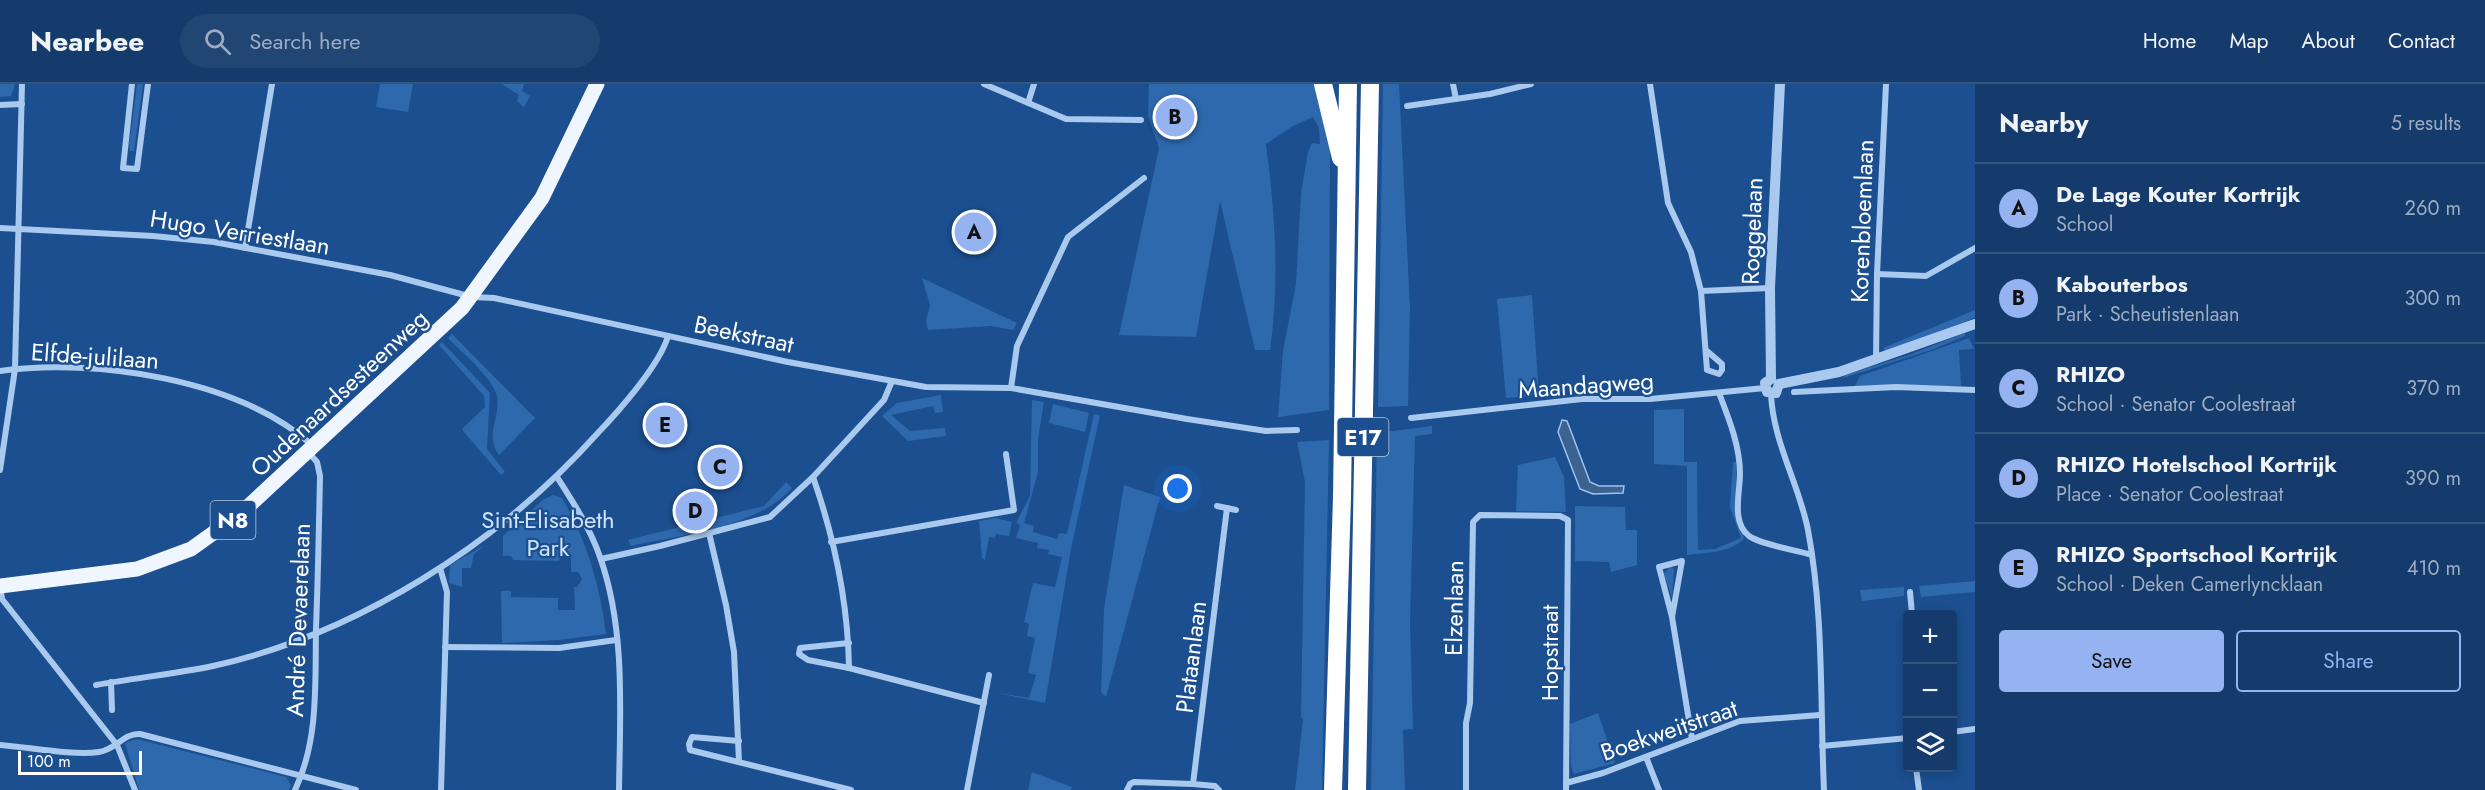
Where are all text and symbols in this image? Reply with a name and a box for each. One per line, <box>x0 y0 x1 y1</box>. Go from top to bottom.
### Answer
search box <box>180 14 600 68</box>
text: Nearbee <box>30 21 144 62</box>
icon: search <box>201 25 234 58</box>
text: Search here <box>249 25 361 57</box>
text: Home <box>2143 26 2196 56</box>
text: Map <box>2229 26 2269 56</box>
text: About <box>2302 26 2355 56</box>
text: Contact <box>2388 26 2455 56</box>
pin: B <box>1156 94 1194 140</box>
text: Nearby <box>1999 104 2088 142</box>
text: 5 results <box>2391 109 2461 138</box>
street label: Korenbloemlaan <box>1842 139 1882 303</box>
street label: Roggelaan <box>1733 177 1771 285</box>
text: De Lage Kouter Kortrijk <box>2056 178 2301 210</box>
text: A <box>2011 194 2026 223</box>
text: 260 m <box>2405 194 2461 223</box>
street label: Hugo Verriestlaan <box>148 201 332 263</box>
pin: A <box>954 210 994 254</box>
text: School <box>2056 210 2113 239</box>
text: Kabouterbos <box>2056 268 2188 300</box>
text: B <box>2012 284 2025 313</box>
text: 300 m <box>2404 284 2461 313</box>
text: Park · Scheutistenlaan <box>2056 300 2239 329</box>
street label: Oudenaardsesteenweg <box>242 301 436 485</box>
street label: Beekstraat <box>691 306 797 362</box>
street label: Elfde-julilaan <box>30 334 160 378</box>
text: RHIZO <box>2056 358 2125 390</box>
street label: Maandagweg <box>1517 363 1655 407</box>
text: C <box>2011 374 2026 403</box>
text: 370 m <box>2406 374 2461 403</box>
text: School · Senator Coolestraat <box>2056 390 2296 419</box>
pin: E <box>646 402 684 448</box>
road number: E17 <box>1338 418 1388 456</box>
pin: C <box>700 444 740 490</box>
text: RHIZO Hotelschool Kortrijk <box>2056 448 2337 480</box>
text: D <box>2011 464 2026 493</box>
text: 390 m <box>2405 464 2461 493</box>
your location <box>1163 474 1192 503</box>
text: Place · Senator Coolestraat <box>2056 480 2283 509</box>
pin: D <box>676 488 714 534</box>
road number: N8 <box>210 501 256 539</box>
park label: Sint-Elisabeth Park <box>481 502 615 565</box>
street label: André Devaerelaan <box>277 523 319 717</box>
text: RHIZO Sportschool Kortrijk <box>2056 538 2338 570</box>
text: E <box>2012 554 2025 583</box>
text: 410 m <box>2407 554 2461 583</box>
street label: Elzenlaan <box>1436 560 1472 656</box>
text: School · Deken Camerlyncklaan <box>2056 570 2323 599</box>
street label: Plataanlaan <box>1167 599 1215 715</box>
street label: Hopstraat <box>1532 605 1567 701</box>
map controls <box>1903 610 1957 772</box>
button: + <box>1903 610 1957 664</box>
button: Save <box>1999 630 2224 692</box>
button: Share <box>2236 630 2461 692</box>
button: − <box>1903 664 1957 718</box>
street label: Boekweitstraat <box>1596 690 1742 770</box>
button: layers <box>1903 718 1957 772</box>
scale bar <box>18 748 142 776</box>
text: 100 m <box>27 750 71 773</box>

